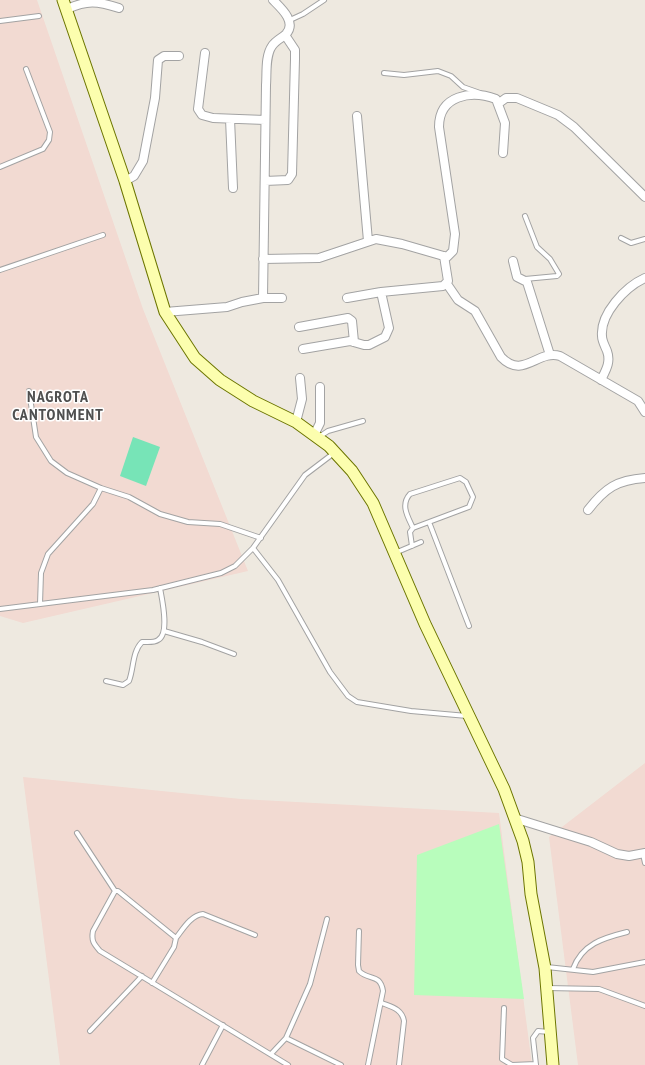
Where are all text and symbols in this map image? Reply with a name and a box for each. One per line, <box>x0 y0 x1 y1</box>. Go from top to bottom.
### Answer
district label: NAGROTA CANTONMENT <box>12 387 104 425</box>

